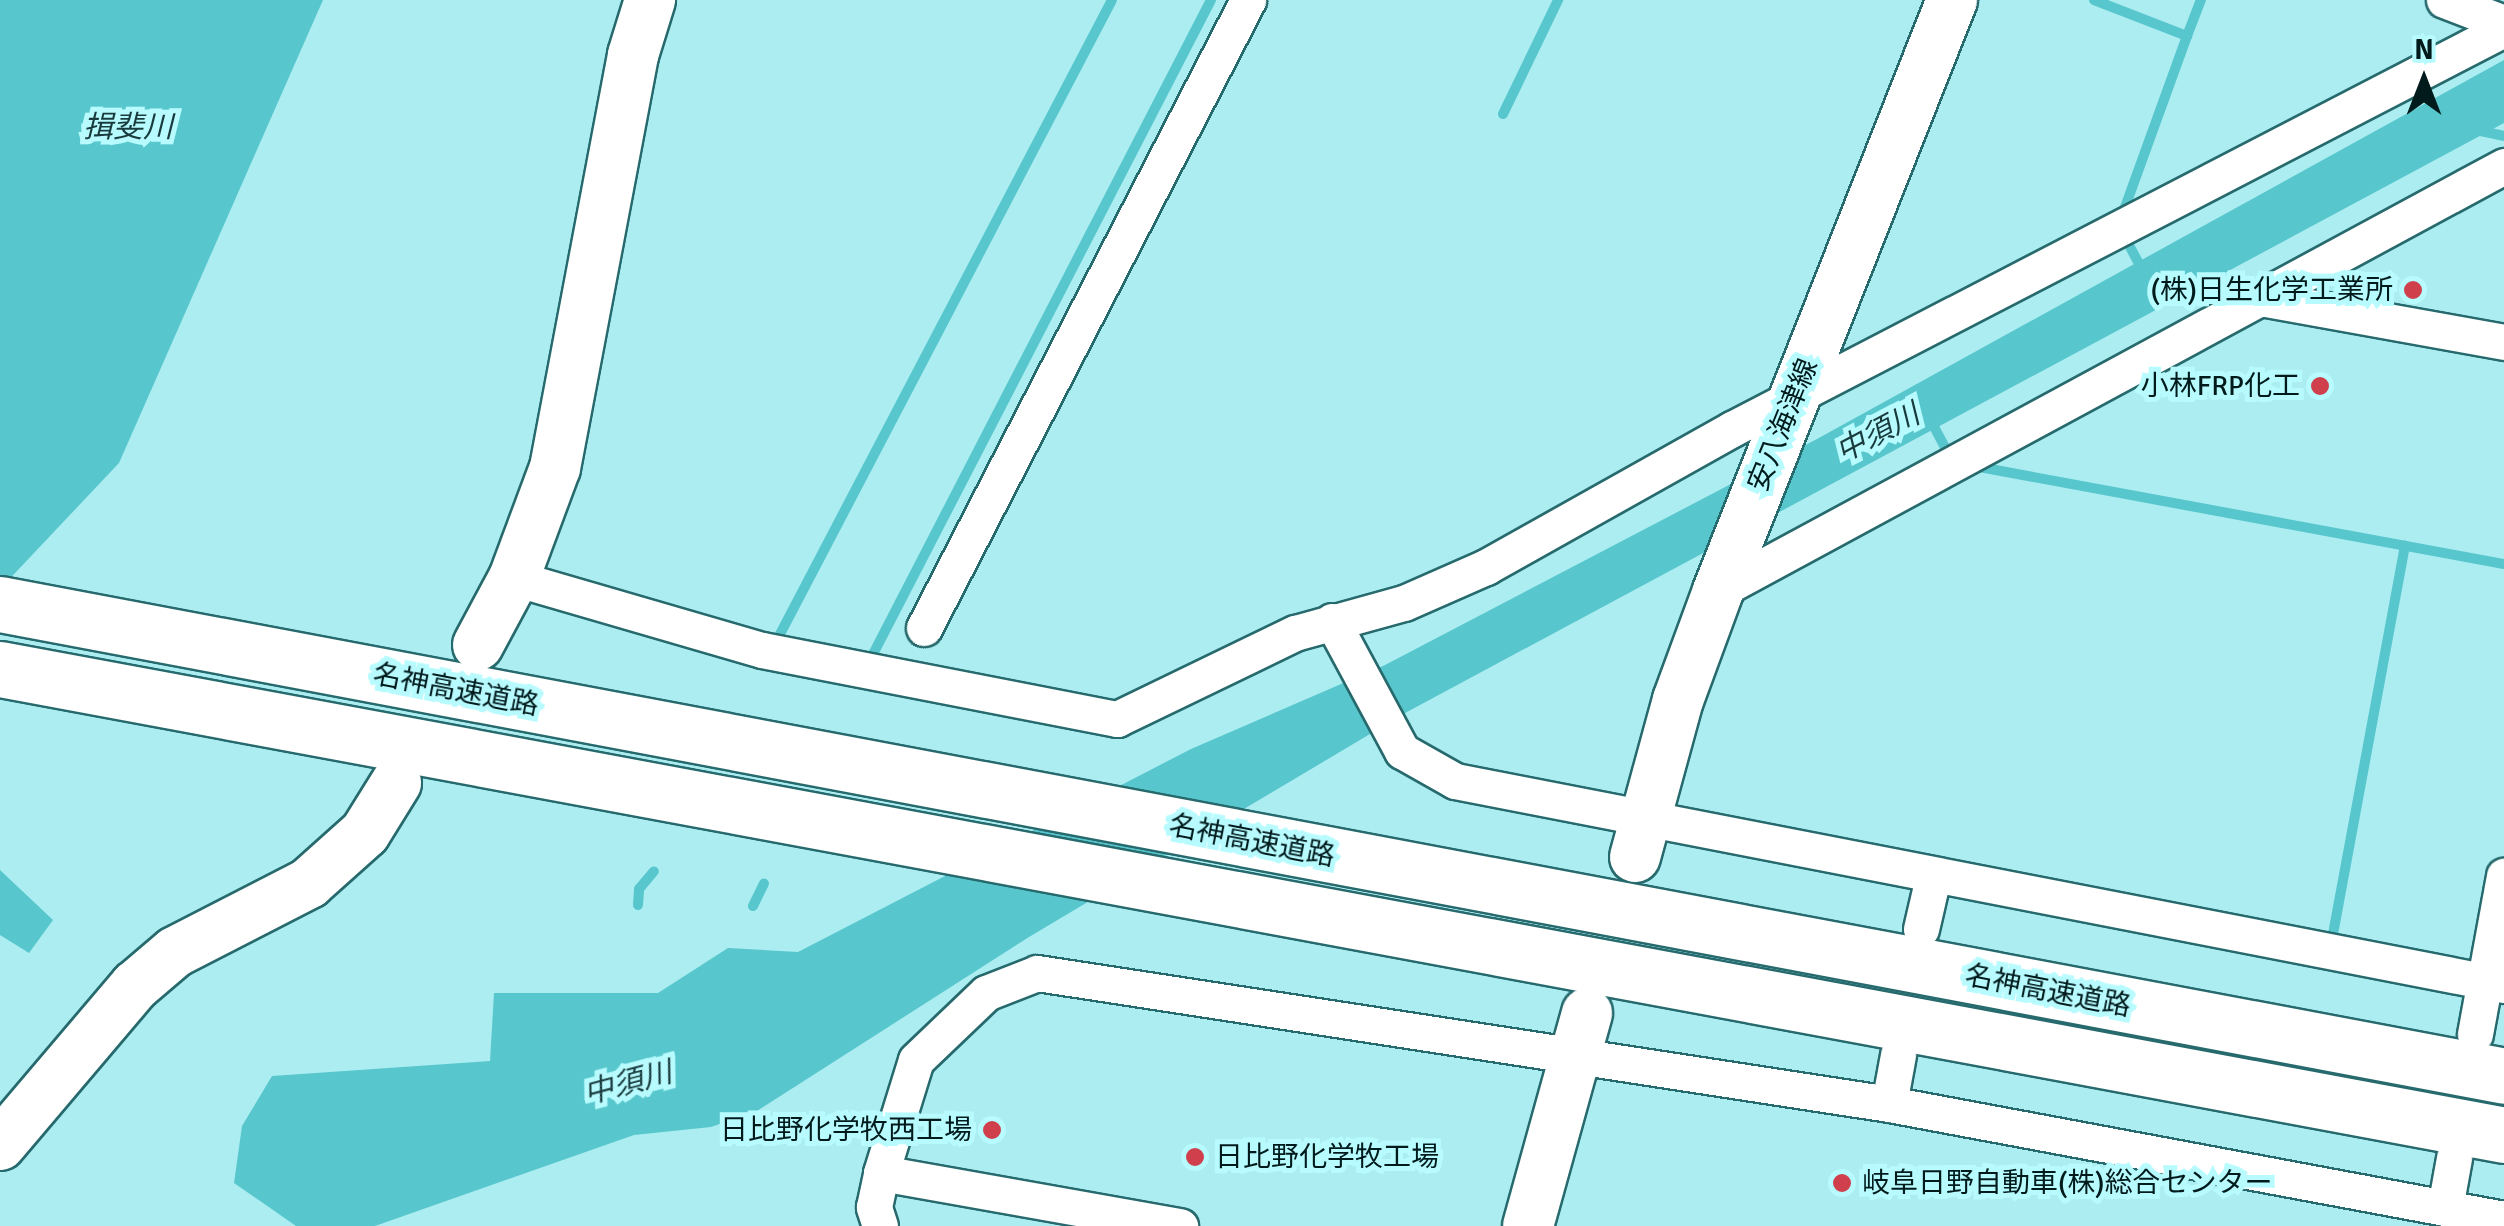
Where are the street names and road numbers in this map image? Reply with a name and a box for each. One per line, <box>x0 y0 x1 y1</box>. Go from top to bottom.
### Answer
street label: 安八海津線 <box>1741 354 1825 496</box>
street label: 名神高速道路 <box>370 657 542 723</box>
street label: 名神高速道路 <box>1166 808 1338 874</box>
street label: 名神高速道路 <box>1962 958 2134 1024</box>

